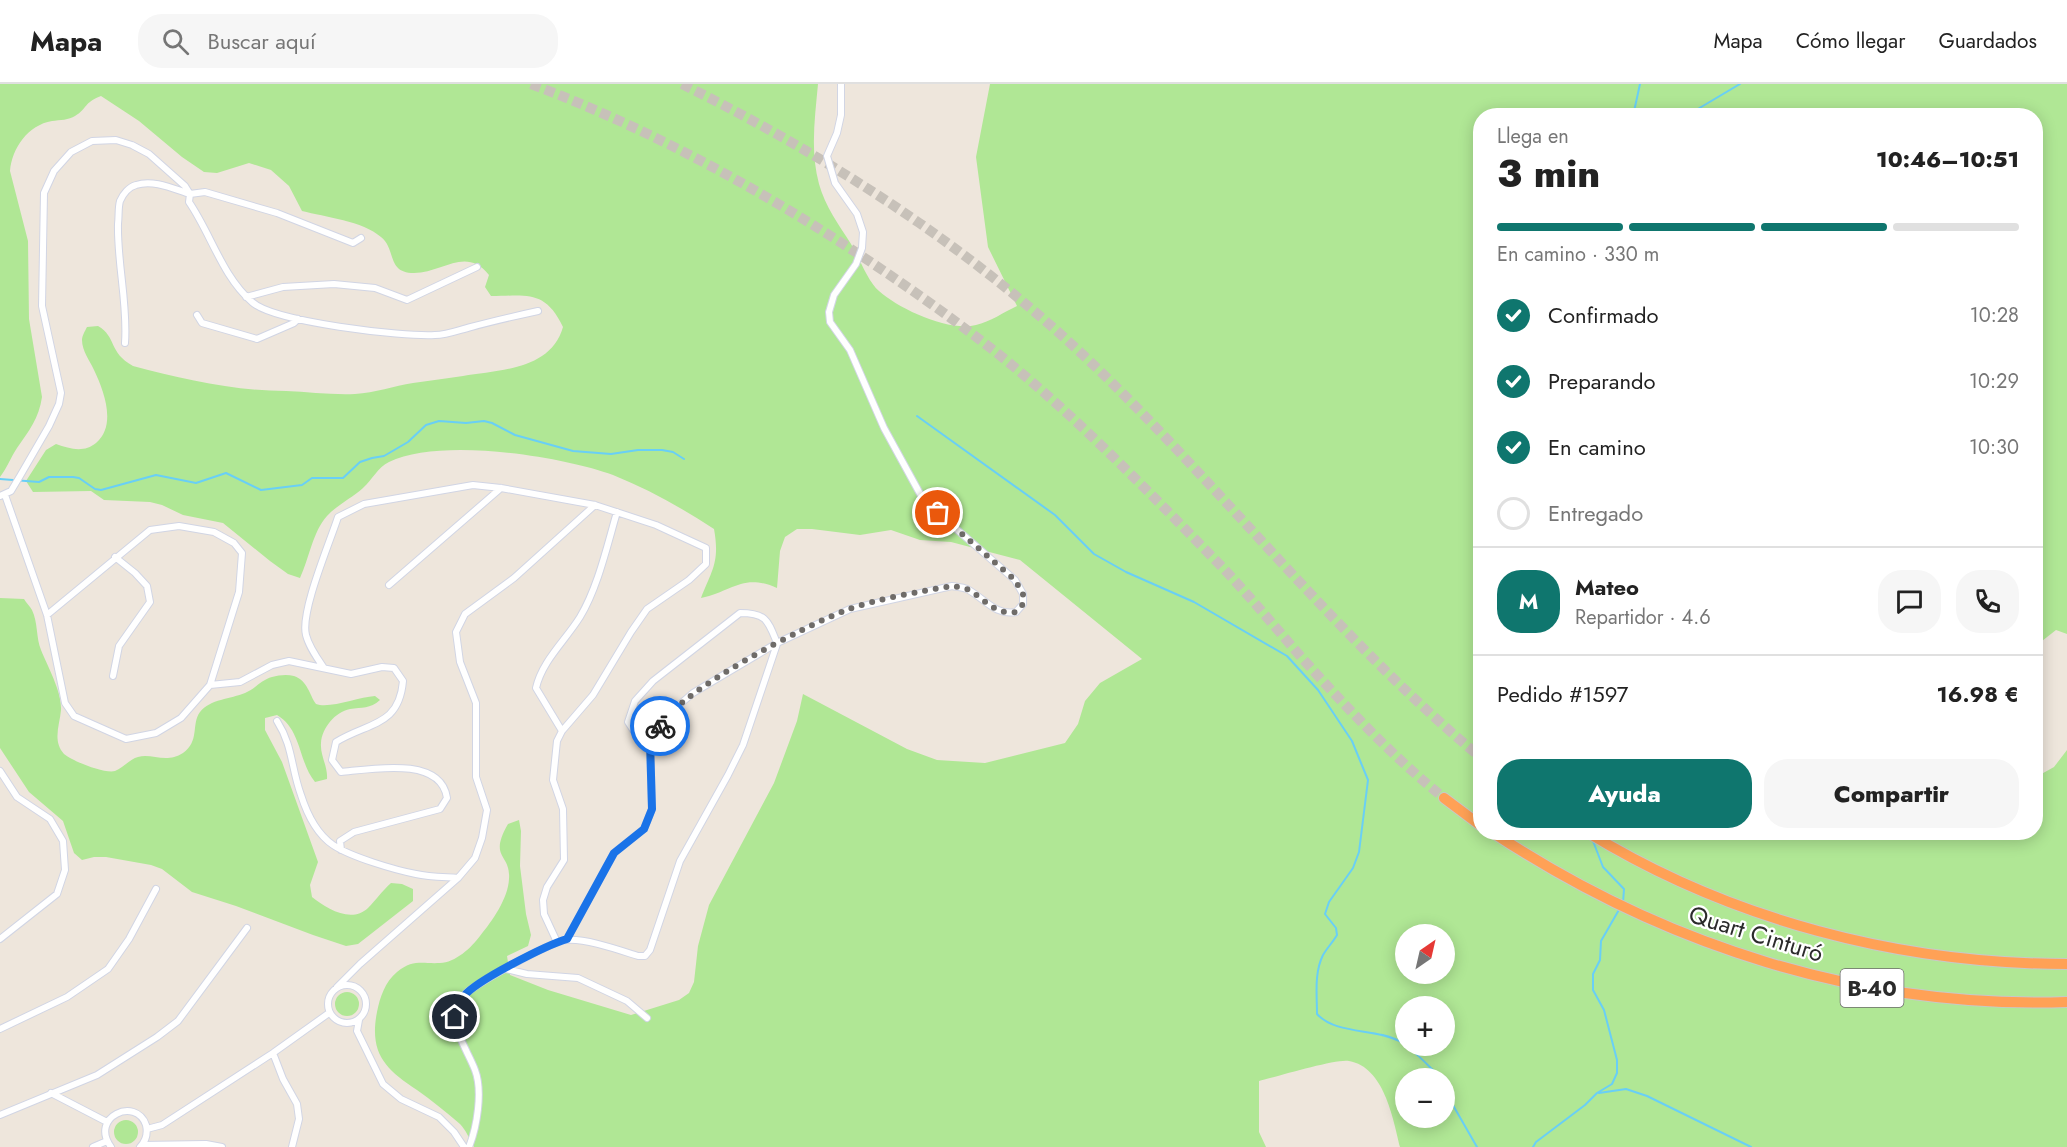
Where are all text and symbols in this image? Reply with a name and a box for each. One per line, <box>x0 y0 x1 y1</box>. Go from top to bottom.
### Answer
search box <box>138 14 558 68</box>
text: Mapa <box>30 21 102 62</box>
icon: search <box>159 25 192 58</box>
text: Buscar aquí <box>207 25 316 57</box>
text: Mapa <box>1713 26 1763 56</box>
text: Cómo llegar <box>1796 26 1905 56</box>
text: Guardados <box>1938 26 2037 56</box>
text: Llega en <box>1497 122 1569 151</box>
text: 10:46–10:51 <box>1876 143 2019 175</box>
text: 3 min <box>1497 145 1600 202</box>
text: En camino · 330 m <box>1497 240 1659 269</box>
icon: check <box>1497 299 1530 332</box>
text: Confirmado <box>1548 299 1658 331</box>
text: 10:28 <box>1970 301 2019 330</box>
icon: check <box>1497 365 1530 398</box>
text: Preparando <box>1548 365 1656 397</box>
text: 10:29 <box>1969 367 2019 396</box>
icon: check <box>1497 431 1530 464</box>
text: En camino <box>1548 431 1646 463</box>
text: 10:30 <box>1969 433 2019 462</box>
pin <box>912 487 963 538</box>
icon: bag <box>921 496 954 529</box>
text: Entregado <box>1548 497 1643 529</box>
button: chat <box>1878 570 1941 633</box>
button: phone <box>1956 570 2019 633</box>
text: Mateo <box>1575 571 1639 603</box>
text: M <box>1519 585 1538 617</box>
text: Repartidor · 4.6 <box>1575 603 1711 632</box>
text: Pedido #1597 <box>1497 678 1628 710</box>
text: 16.98 € <box>1936 678 2019 710</box>
courier <box>630 696 690 756</box>
icon: bike <box>644 710 677 743</box>
button: Ayuda <box>1497 759 1752 828</box>
button: Compartir <box>1764 759 2019 828</box>
street label: Quart Cinturó <box>1685 896 1828 971</box>
north arrow <box>1395 924 1455 984</box>
map controls <box>1395 924 1455 1128</box>
road number: B-40 <box>1840 969 1904 1007</box>
pin <box>429 991 480 1042</box>
button: + <box>1395 996 1455 1056</box>
icon: home <box>438 1000 471 1033</box>
button: − <box>1395 1068 1455 1128</box>

